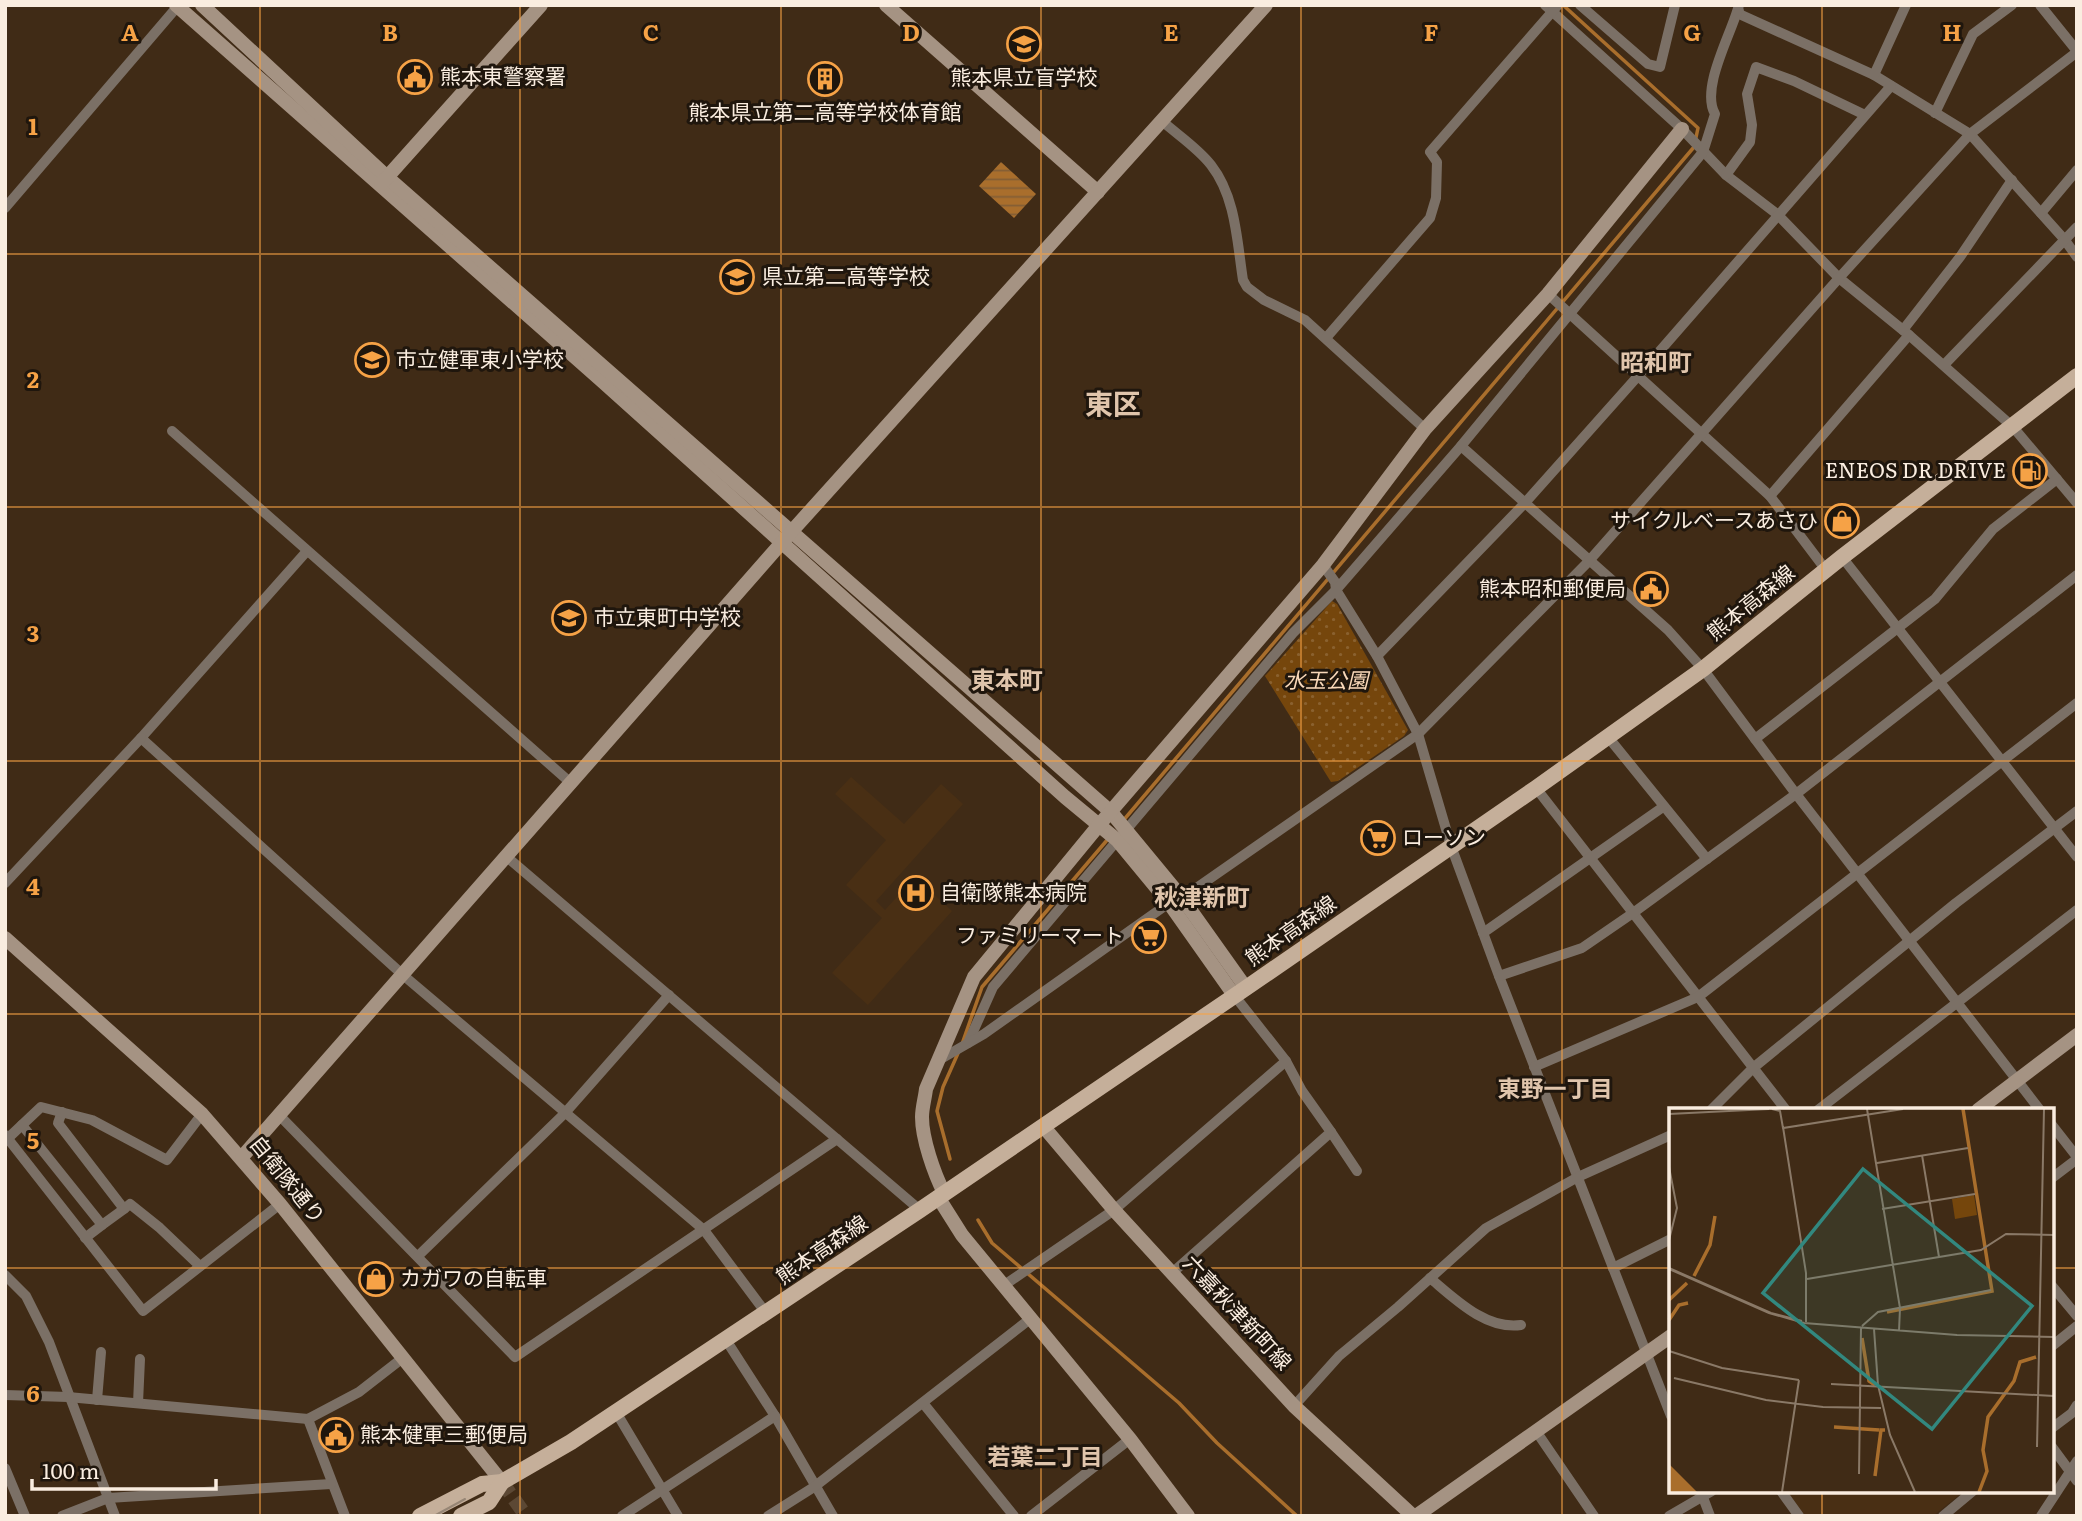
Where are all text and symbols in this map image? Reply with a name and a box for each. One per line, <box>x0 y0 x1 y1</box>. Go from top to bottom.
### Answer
text: A <box>121 14 139 48</box>
text: B <box>382 14 398 48</box>
text: C <box>643 14 659 48</box>
text: D <box>902 14 920 48</box>
text: E <box>1163 14 1179 48</box>
text: F <box>1424 14 1439 48</box>
text: G <box>1683 14 1701 48</box>
text: H <box>1942 14 1962 48</box>
school or university icon: 熊本県立盲学校 <box>1005 25 1043 63</box>
public building icon: 熊本東警察署 <box>396 58 434 96</box>
place label: 熊本東警察署 <box>440 59 566 90</box>
building icon: 熊本県立第二高等学校体育館 <box>806 60 844 98</box>
place label: 熊本県立盲学校 <box>951 60 1098 91</box>
place label: 熊本県立第二高等学校体育館 <box>689 95 962 126</box>
text: 1 <box>28 108 38 142</box>
school or university icon: 県立第二高等学校 <box>718 258 756 296</box>
place label: 県立第二高等学校 <box>762 259 930 290</box>
school or university icon: 市立健軍東小学校 <box>353 341 391 379</box>
place label: 市立健軍東小学校 <box>396 342 564 373</box>
district label: 昭和町 <box>1620 343 1692 378</box>
text: 2 <box>27 361 39 395</box>
district label: 東区 <box>1085 381 1141 423</box>
fuel station icon: ENEOS DR DRIVE <box>2011 452 2049 490</box>
place label: ENEOS DR DRIVE <box>1825 453 2006 484</box>
shop icon: サイクルベースあさひ <box>1823 502 1861 540</box>
place label: サイクルベースあさひ <box>1610 503 1818 534</box>
street label: 熊本高森線 <box>1699 556 1800 646</box>
public building icon: 熊本昭和郵便局 <box>1632 570 1670 608</box>
place label: 熊本昭和郵便局 <box>1479 571 1626 602</box>
school or university icon: 市立東町中学校 <box>550 599 588 637</box>
place label: 市立東町中学校 <box>594 600 741 631</box>
text: 3 <box>27 615 39 649</box>
district label: 東本町 <box>971 661 1043 696</box>
park label: 水玉公園 <box>1284 663 1371 694</box>
supermarket icon: ローソン <box>1359 819 1397 857</box>
place label: ローソン <box>1402 820 1486 851</box>
text: 4 <box>26 868 40 902</box>
hospital icon: 自衛隊熊本病院 <box>897 874 935 912</box>
place label: 自衛隊熊本病院 <box>940 875 1087 906</box>
district label: 秋津新町 <box>1154 878 1250 913</box>
street label: 熊本高森線 <box>1238 886 1341 972</box>
supermarket icon: ファミリーマート <box>1130 917 1168 955</box>
place label: ファミリーマート <box>956 918 1124 949</box>
district label: 東野一丁目 <box>1498 1070 1613 1104</box>
inset map <box>1669 1108 2054 1493</box>
text: 5 <box>27 1122 39 1156</box>
street label: 自衛隊通り <box>244 1128 334 1229</box>
street label: 熊本高森線 <box>768 1206 873 1290</box>
street label: 六嘉秋津新町線 <box>1177 1247 1300 1376</box>
shop icon: カガワの自転車 <box>357 1260 395 1298</box>
place label: カガワの自転車 <box>400 1261 547 1292</box>
text: 6 <box>26 1375 40 1409</box>
public building icon: 熊本健軍三郵便局 <box>317 1416 355 1454</box>
place label: 熊本健軍三郵便局 <box>360 1417 528 1448</box>
district label: 若葉二丁目 <box>988 1438 1103 1472</box>
scale bar <box>32 1448 215 1492</box>
text: 100 m <box>42 1454 99 1485</box>

